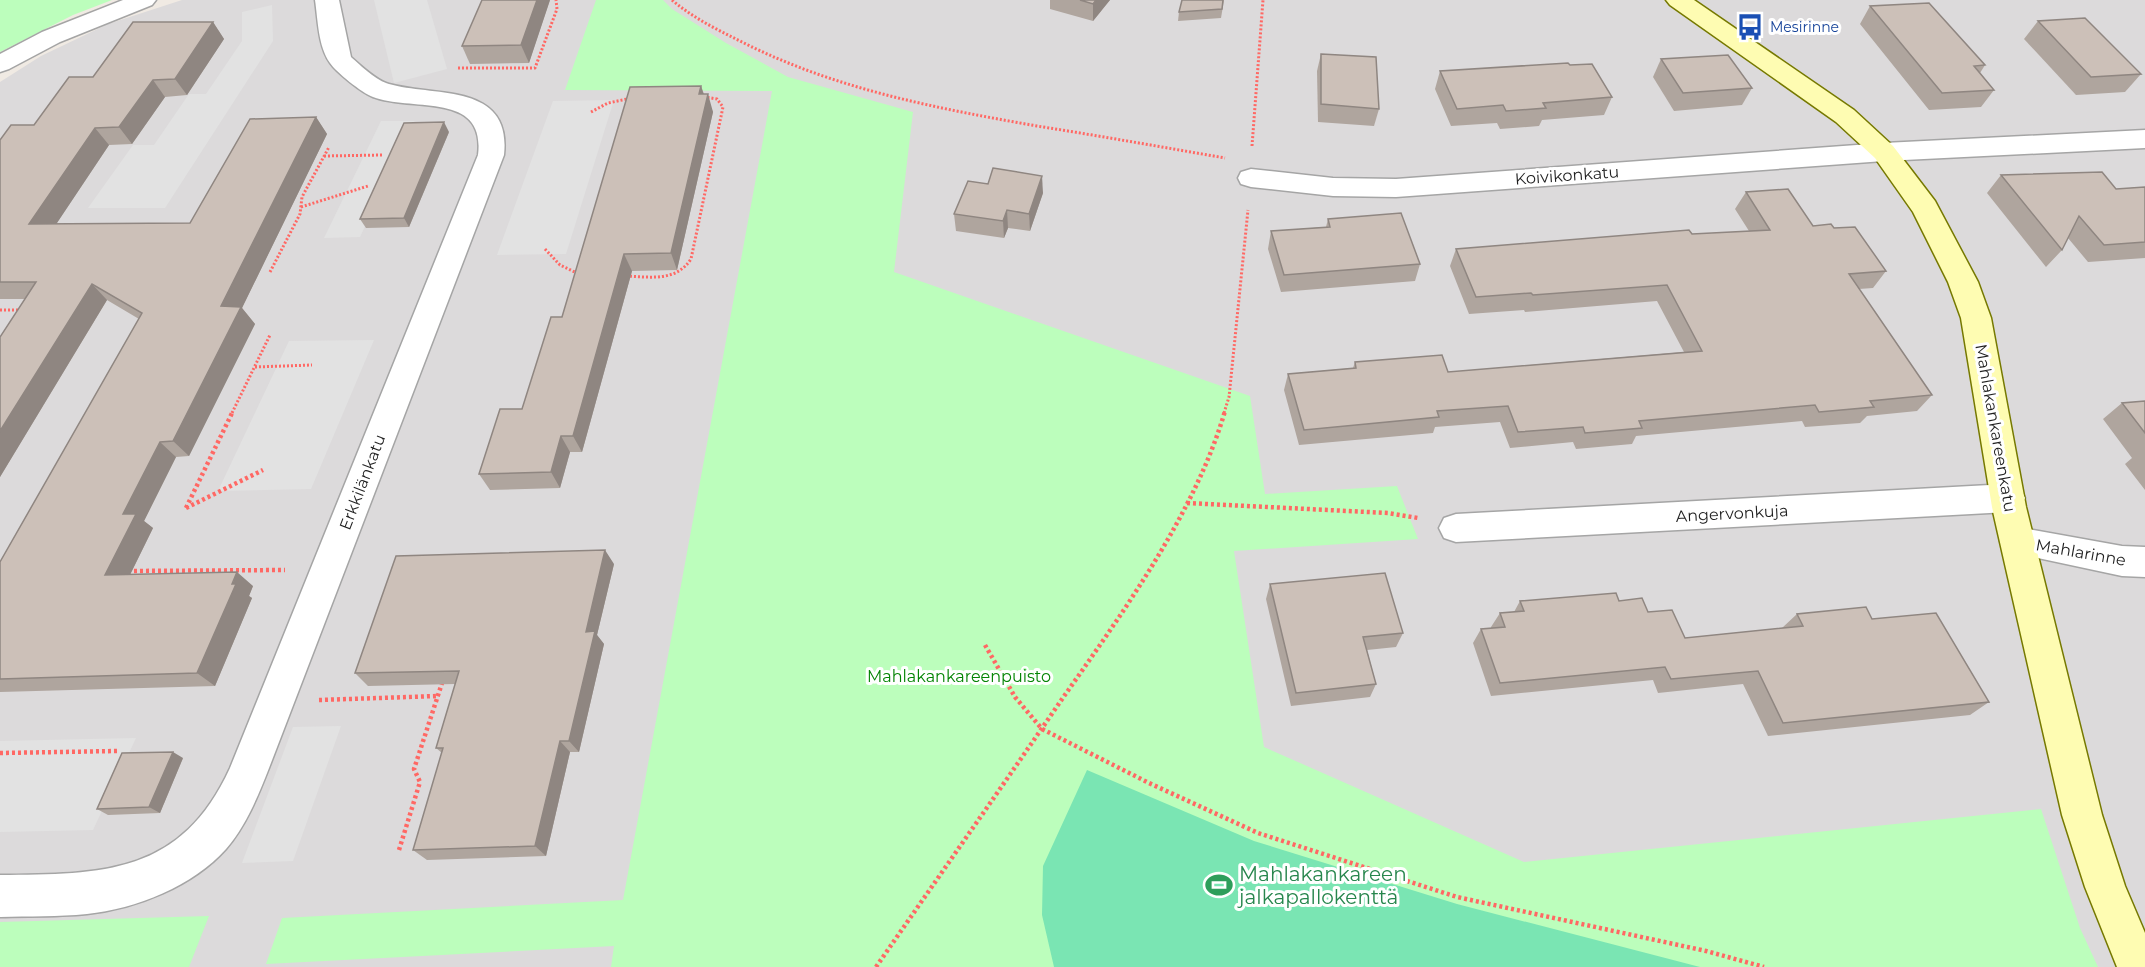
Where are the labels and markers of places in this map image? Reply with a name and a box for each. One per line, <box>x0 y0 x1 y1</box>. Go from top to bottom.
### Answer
bus stop icon: Mesirinne <box>1735 12 1765 42</box>
place label: Mesirinne <box>1770 18 1839 36</box>
place label: Mahlakankareen jalkapallokenttä <box>1237 862 1407 909</box>
sports icon: Mahlakankareen jalkapallokenttä <box>1204 870 1234 900</box>

